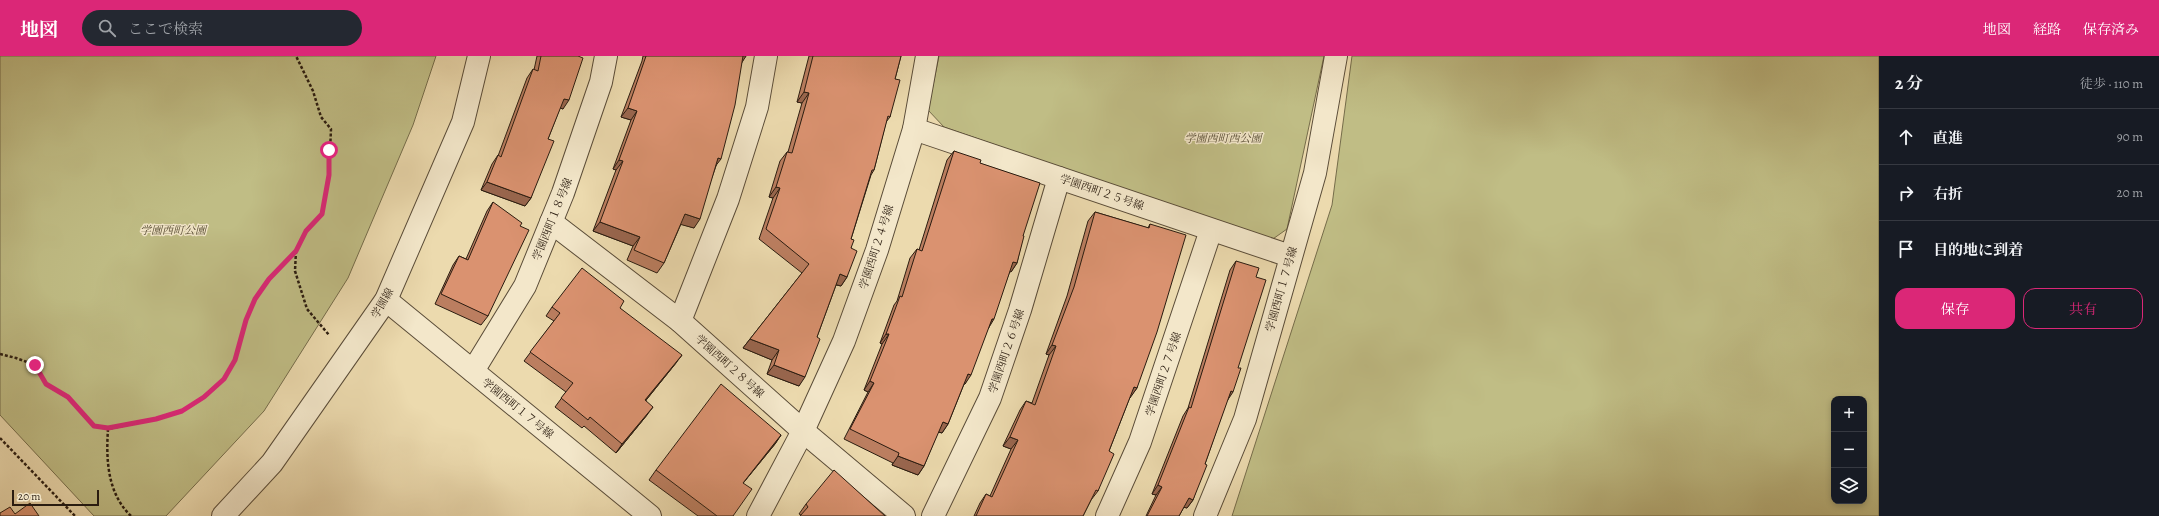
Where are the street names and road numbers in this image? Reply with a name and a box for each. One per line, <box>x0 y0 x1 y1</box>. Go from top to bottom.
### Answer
street label: 学園西町２５号線 <box>1058 171 1146 214</box>
street label: 学園西町１８号線 <box>529 176 576 263</box>
street label: 学園西町２４号線 <box>856 203 897 291</box>
street label: 学園西町１７号線 <box>1262 245 1301 334</box>
street label: 学園線 <box>368 285 397 321</box>
street label: 学園西町２６号線 <box>985 307 1028 395</box>
street label: 学園西町２７号線 <box>1142 330 1185 418</box>
street label: 学園西町２８号線 <box>692 331 767 401</box>
street label: 学園西町１７号線 <box>479 375 557 442</box>

